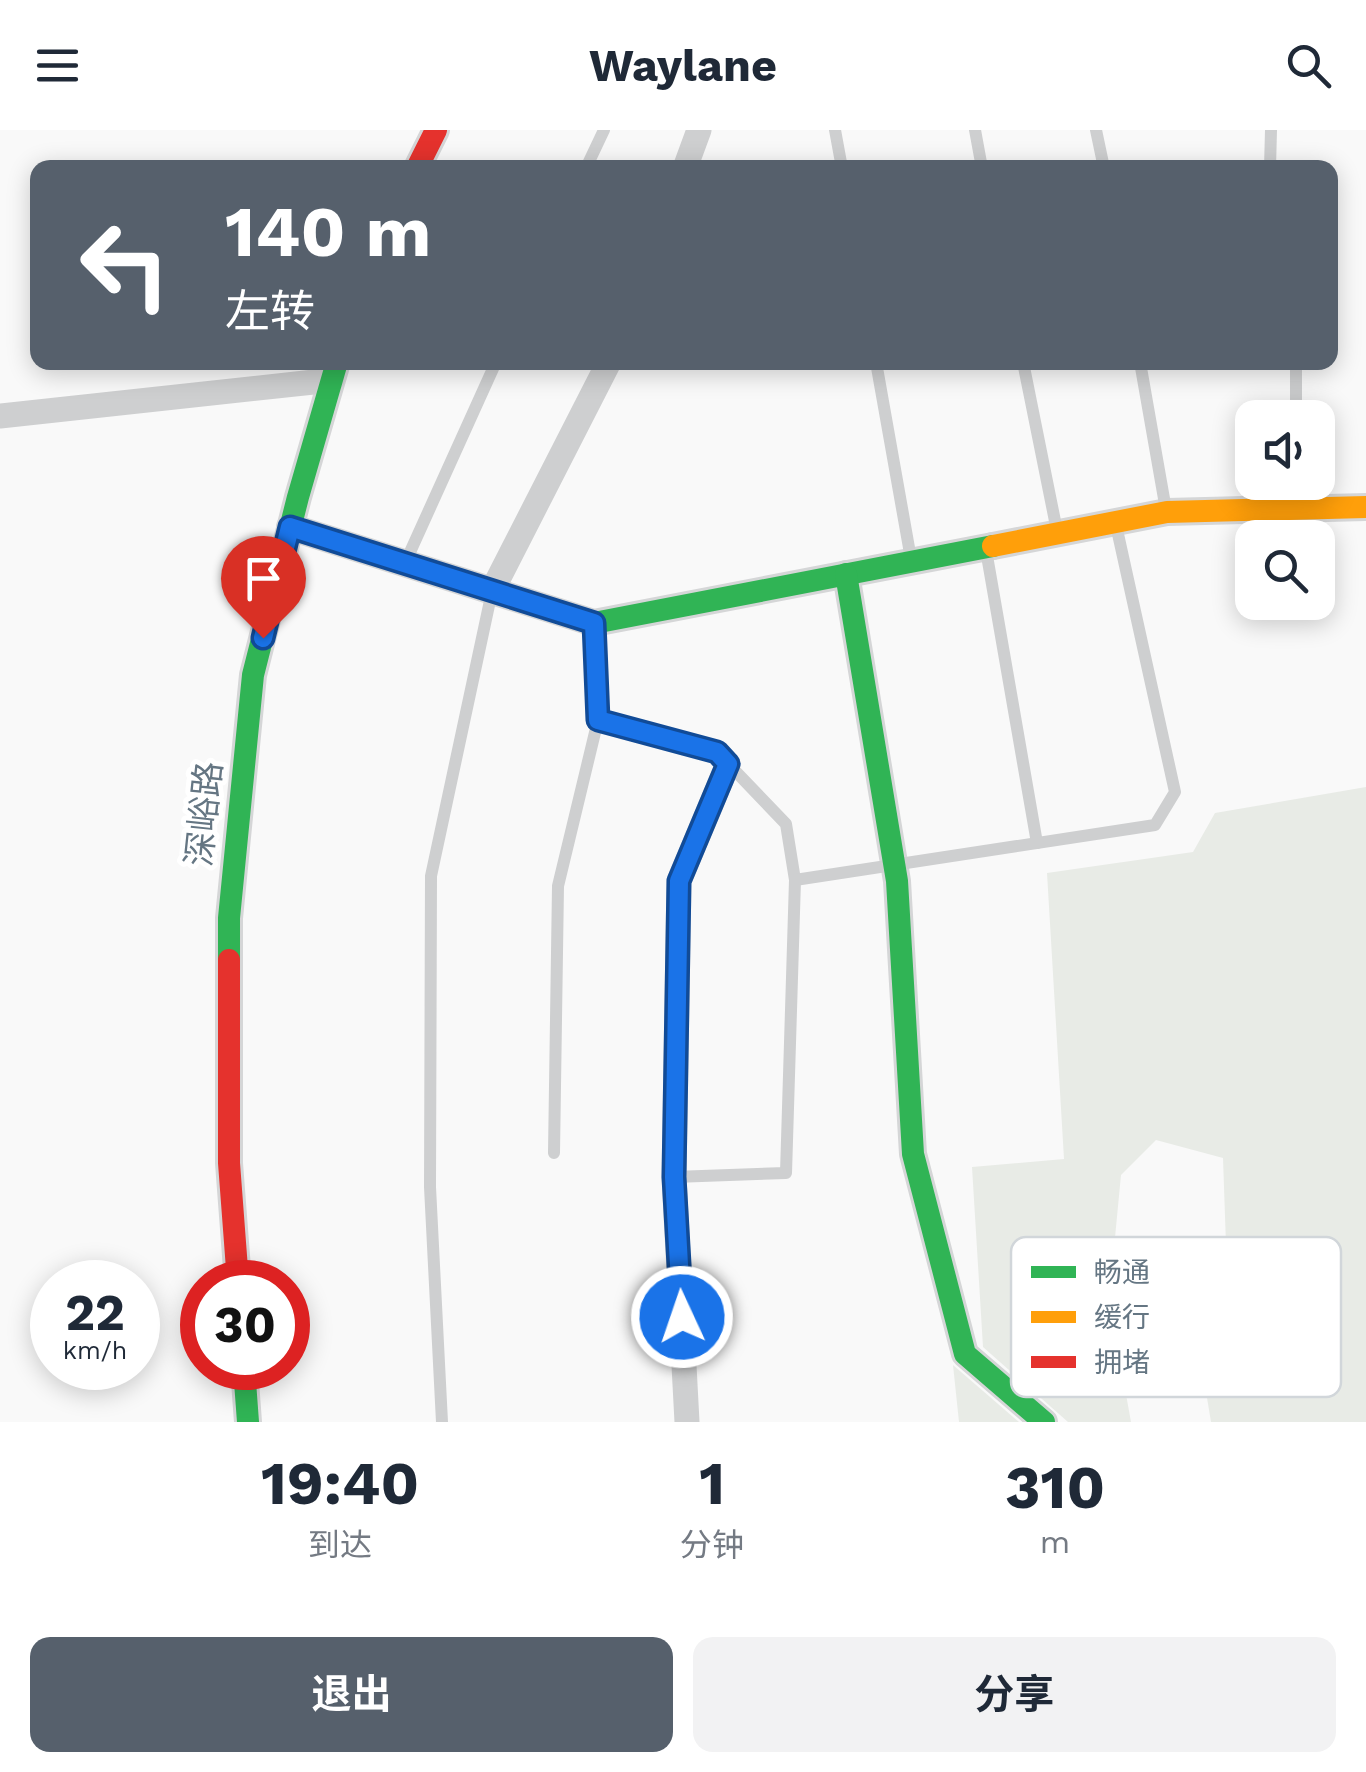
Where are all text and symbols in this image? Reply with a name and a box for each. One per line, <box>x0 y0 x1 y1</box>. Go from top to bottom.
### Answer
icon: menu <box>30 38 85 93</box>
icon: search <box>1281 38 1336 93</box>
text: Waylane <box>589 39 777 92</box>
text: 140 m <box>225 191 431 273</box>
icon: left <box>60 200 190 330</box>
text: 左转 <box>225 285 315 338</box>
map controls <box>1235 400 1335 620</box>
button: sound <box>1235 400 1335 500</box>
button: search <box>1235 520 1335 620</box>
pin <box>221 536 306 639</box>
icon: arrive <box>236 551 291 606</box>
street label: 深峪路 <box>178 760 230 868</box>
legend <box>1011 1237 1341 1397</box>
text: 畅通 <box>1094 1256 1150 1289</box>
speed limit sign: 30 <box>180 1260 310 1390</box>
position arrow <box>630 1265 734 1369</box>
text: 22 <box>65 1283 125 1342</box>
text: 缓行 <box>1094 1301 1150 1334</box>
text: km/h <box>63 1336 127 1365</box>
text: 拥堵 <box>1094 1346 1150 1379</box>
text: 19:40 <box>261 1448 419 1519</box>
text: 1 <box>699 1448 725 1519</box>
text: 310 <box>1005 1452 1105 1523</box>
text: m <box>1040 1523 1070 1561</box>
text: 到达 <box>308 1526 372 1564</box>
text: 分钟 <box>680 1526 744 1564</box>
button: 退出 <box>30 1637 673 1752</box>
button: 分享 <box>693 1637 1336 1752</box>

